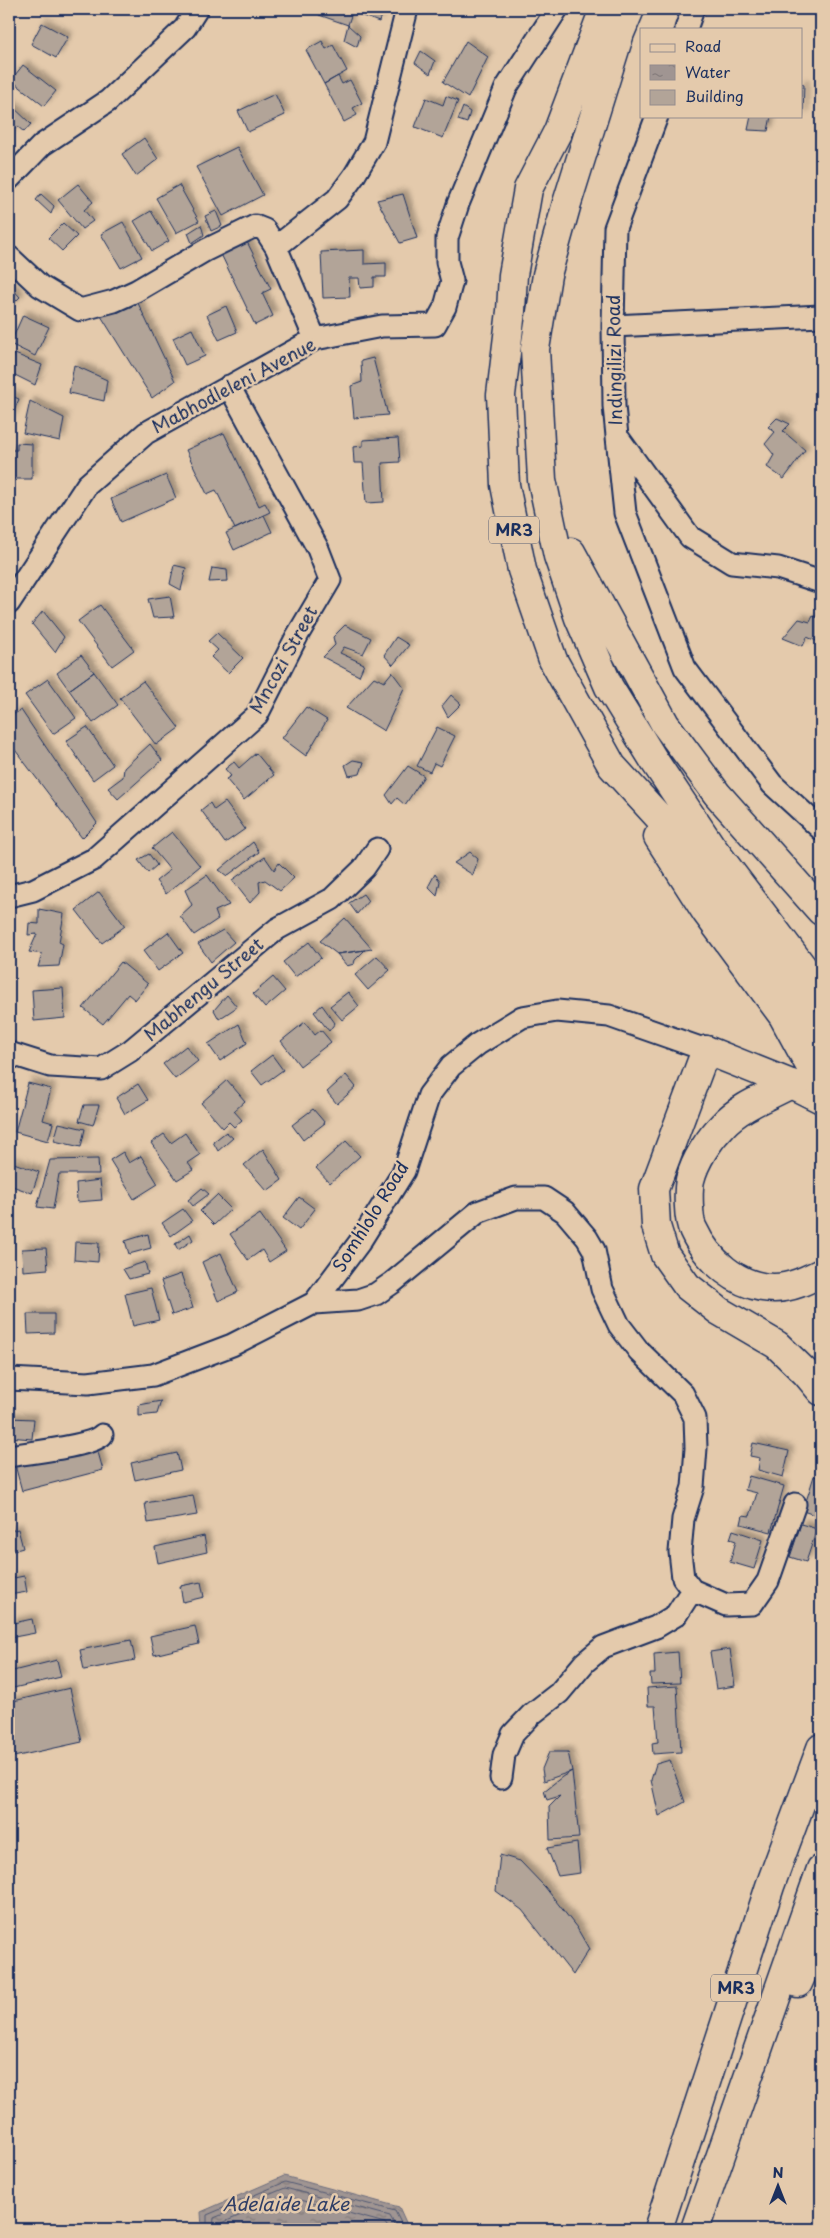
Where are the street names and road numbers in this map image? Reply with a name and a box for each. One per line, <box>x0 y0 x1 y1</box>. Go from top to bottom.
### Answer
street label: Indingilizi Road <box>599 294 628 426</box>
street label: Mabhodleleni Avenue <box>146 330 320 439</box>
road number: MR3 <box>489 516 539 544</box>
street label: Mncozi Street <box>242 600 324 718</box>
street label: Mabhengu Street <box>137 931 269 1047</box>
street label: Somhlolo Road <box>325 1156 415 1277</box>
road number: MR3 <box>711 1975 761 2002</box>

